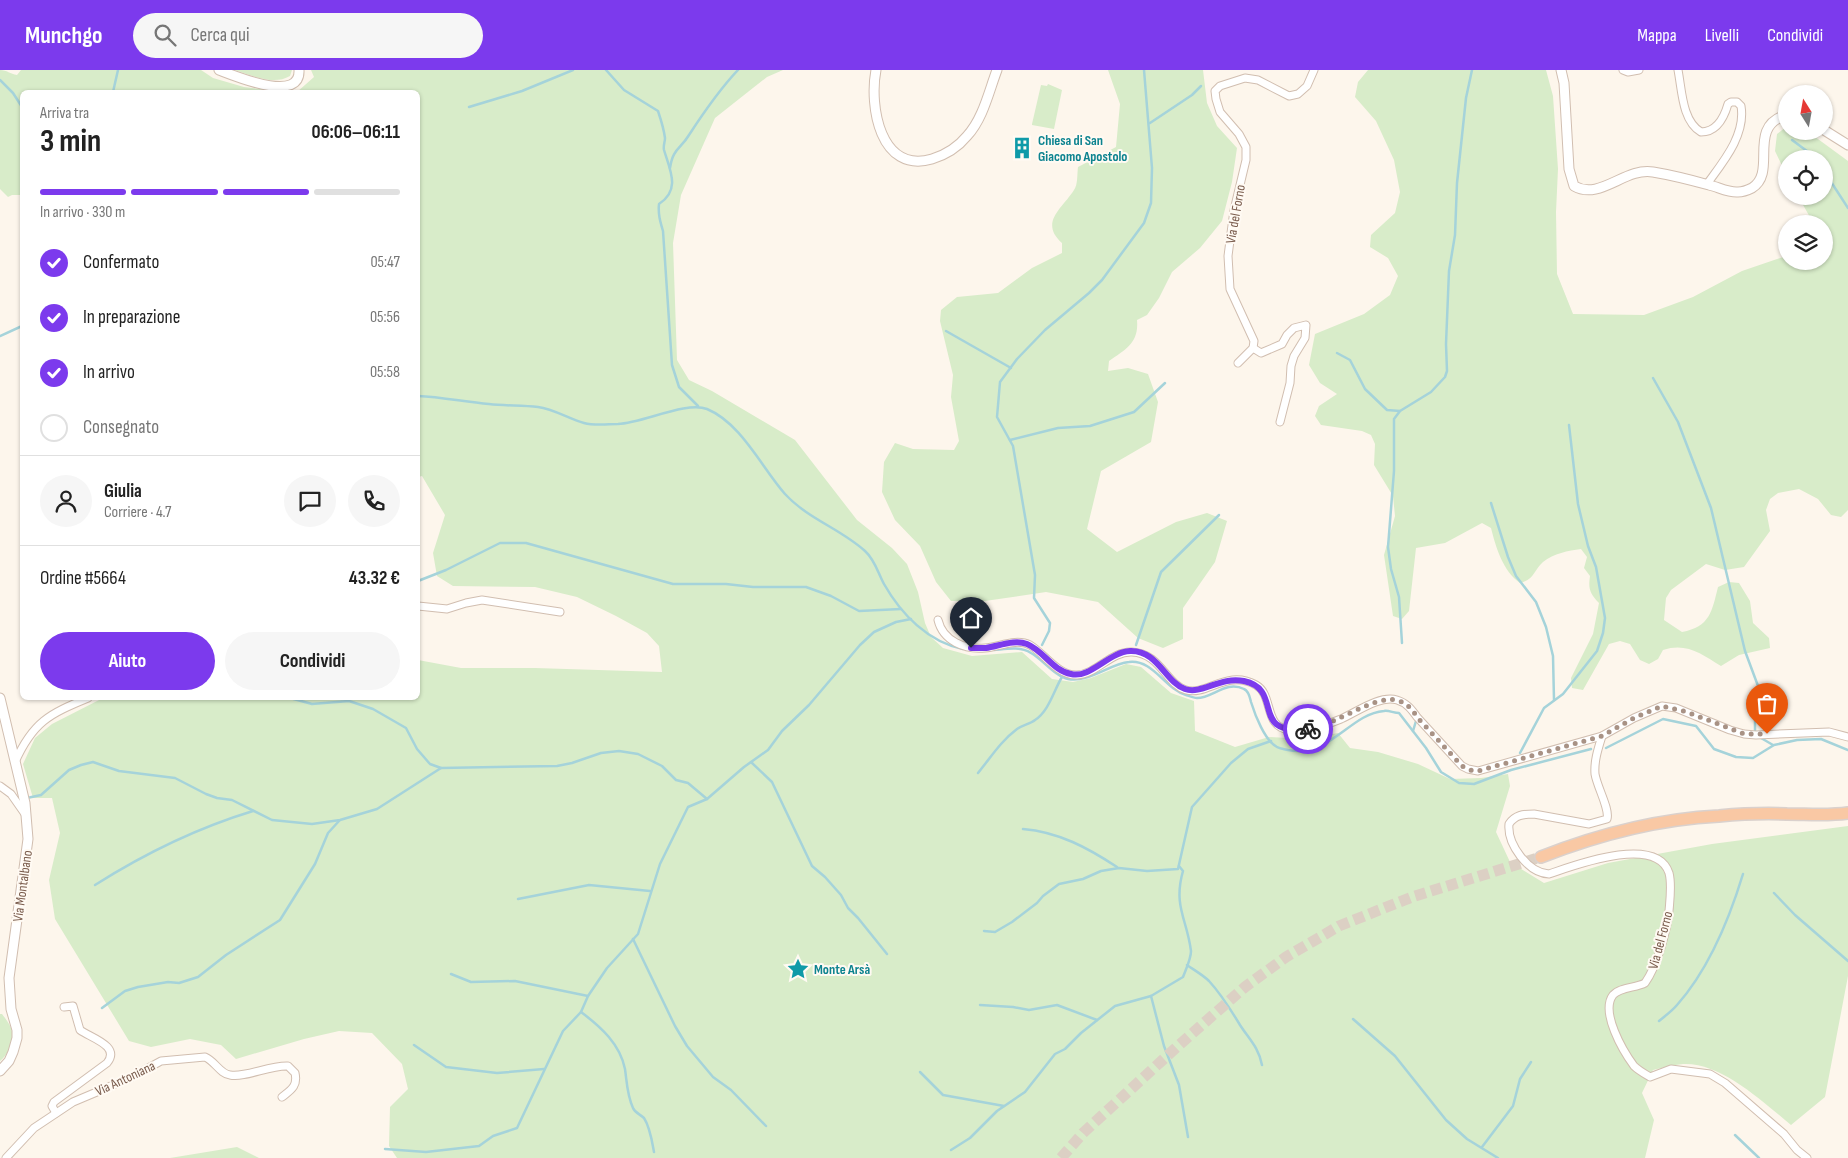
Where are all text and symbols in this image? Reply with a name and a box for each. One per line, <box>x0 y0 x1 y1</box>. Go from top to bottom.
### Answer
search box <box>133 13 483 58</box>
text: Munchgo <box>25 21 103 50</box>
icon: search <box>151 21 179 49</box>
text: Cerca qui <box>191 24 249 47</box>
text: Mappa <box>1637 25 1677 46</box>
text: Livelli <box>1705 25 1739 46</box>
text: Condividi <box>1767 25 1823 46</box>
north arrow <box>1778 85 1832 140</box>
map controls <box>1778 85 1833 270</box>
text: Arriva tra <box>40 104 89 123</box>
text: 06:06–06:11 <box>312 121 400 144</box>
text: 3 min <box>40 122 101 161</box>
place label: Chiesa di San Giacomo Apostolo <box>1038 132 1127 165</box>
building icon: Chiesa di San Giacomo Apostolo <box>1009 135 1035 161</box>
button: locate <box>1778 150 1833 205</box>
street label: Via del Forno <box>1222 183 1249 245</box>
text: In arrivo · 330 m <box>40 203 125 222</box>
button: layers <box>1778 215 1833 270</box>
icon: check <box>40 249 68 277</box>
text: Confermato <box>83 251 159 274</box>
text: 05:47 <box>370 253 400 272</box>
icon: check <box>40 304 68 332</box>
text: In preparazione <box>83 306 180 329</box>
text: 05:56 <box>370 308 400 327</box>
icon: check <box>40 359 68 387</box>
text: In arrivo <box>83 361 135 384</box>
text: 05:58 <box>370 363 400 382</box>
text: Consegnato <box>83 416 159 439</box>
button: person <box>40 475 92 527</box>
button: chat <box>284 475 336 527</box>
button: phone <box>348 475 400 527</box>
text: Giulia <box>104 480 142 503</box>
text: Corriere · 4.7 <box>104 503 172 522</box>
text: Ordine #5664 <box>40 567 126 590</box>
text: 43.32 € <box>349 567 400 590</box>
pin <box>950 597 992 648</box>
icon: home <box>957 604 985 632</box>
button: Aiuto <box>40 632 215 690</box>
button: Condividi <box>225 632 400 690</box>
pin <box>1746 683 1788 734</box>
icon: bag <box>1753 690 1781 718</box>
courier <box>1283 704 1333 754</box>
icon: bike <box>1294 715 1322 743</box>
street label: Via Montalbano <box>9 849 36 923</box>
street label: Via del Forno <box>1645 909 1676 971</box>
place icon: Monte Arsà <box>785 956 811 982</box>
place label: Monte Arsà <box>814 961 870 978</box>
street label: Via Antoniana <box>93 1057 158 1100</box>

